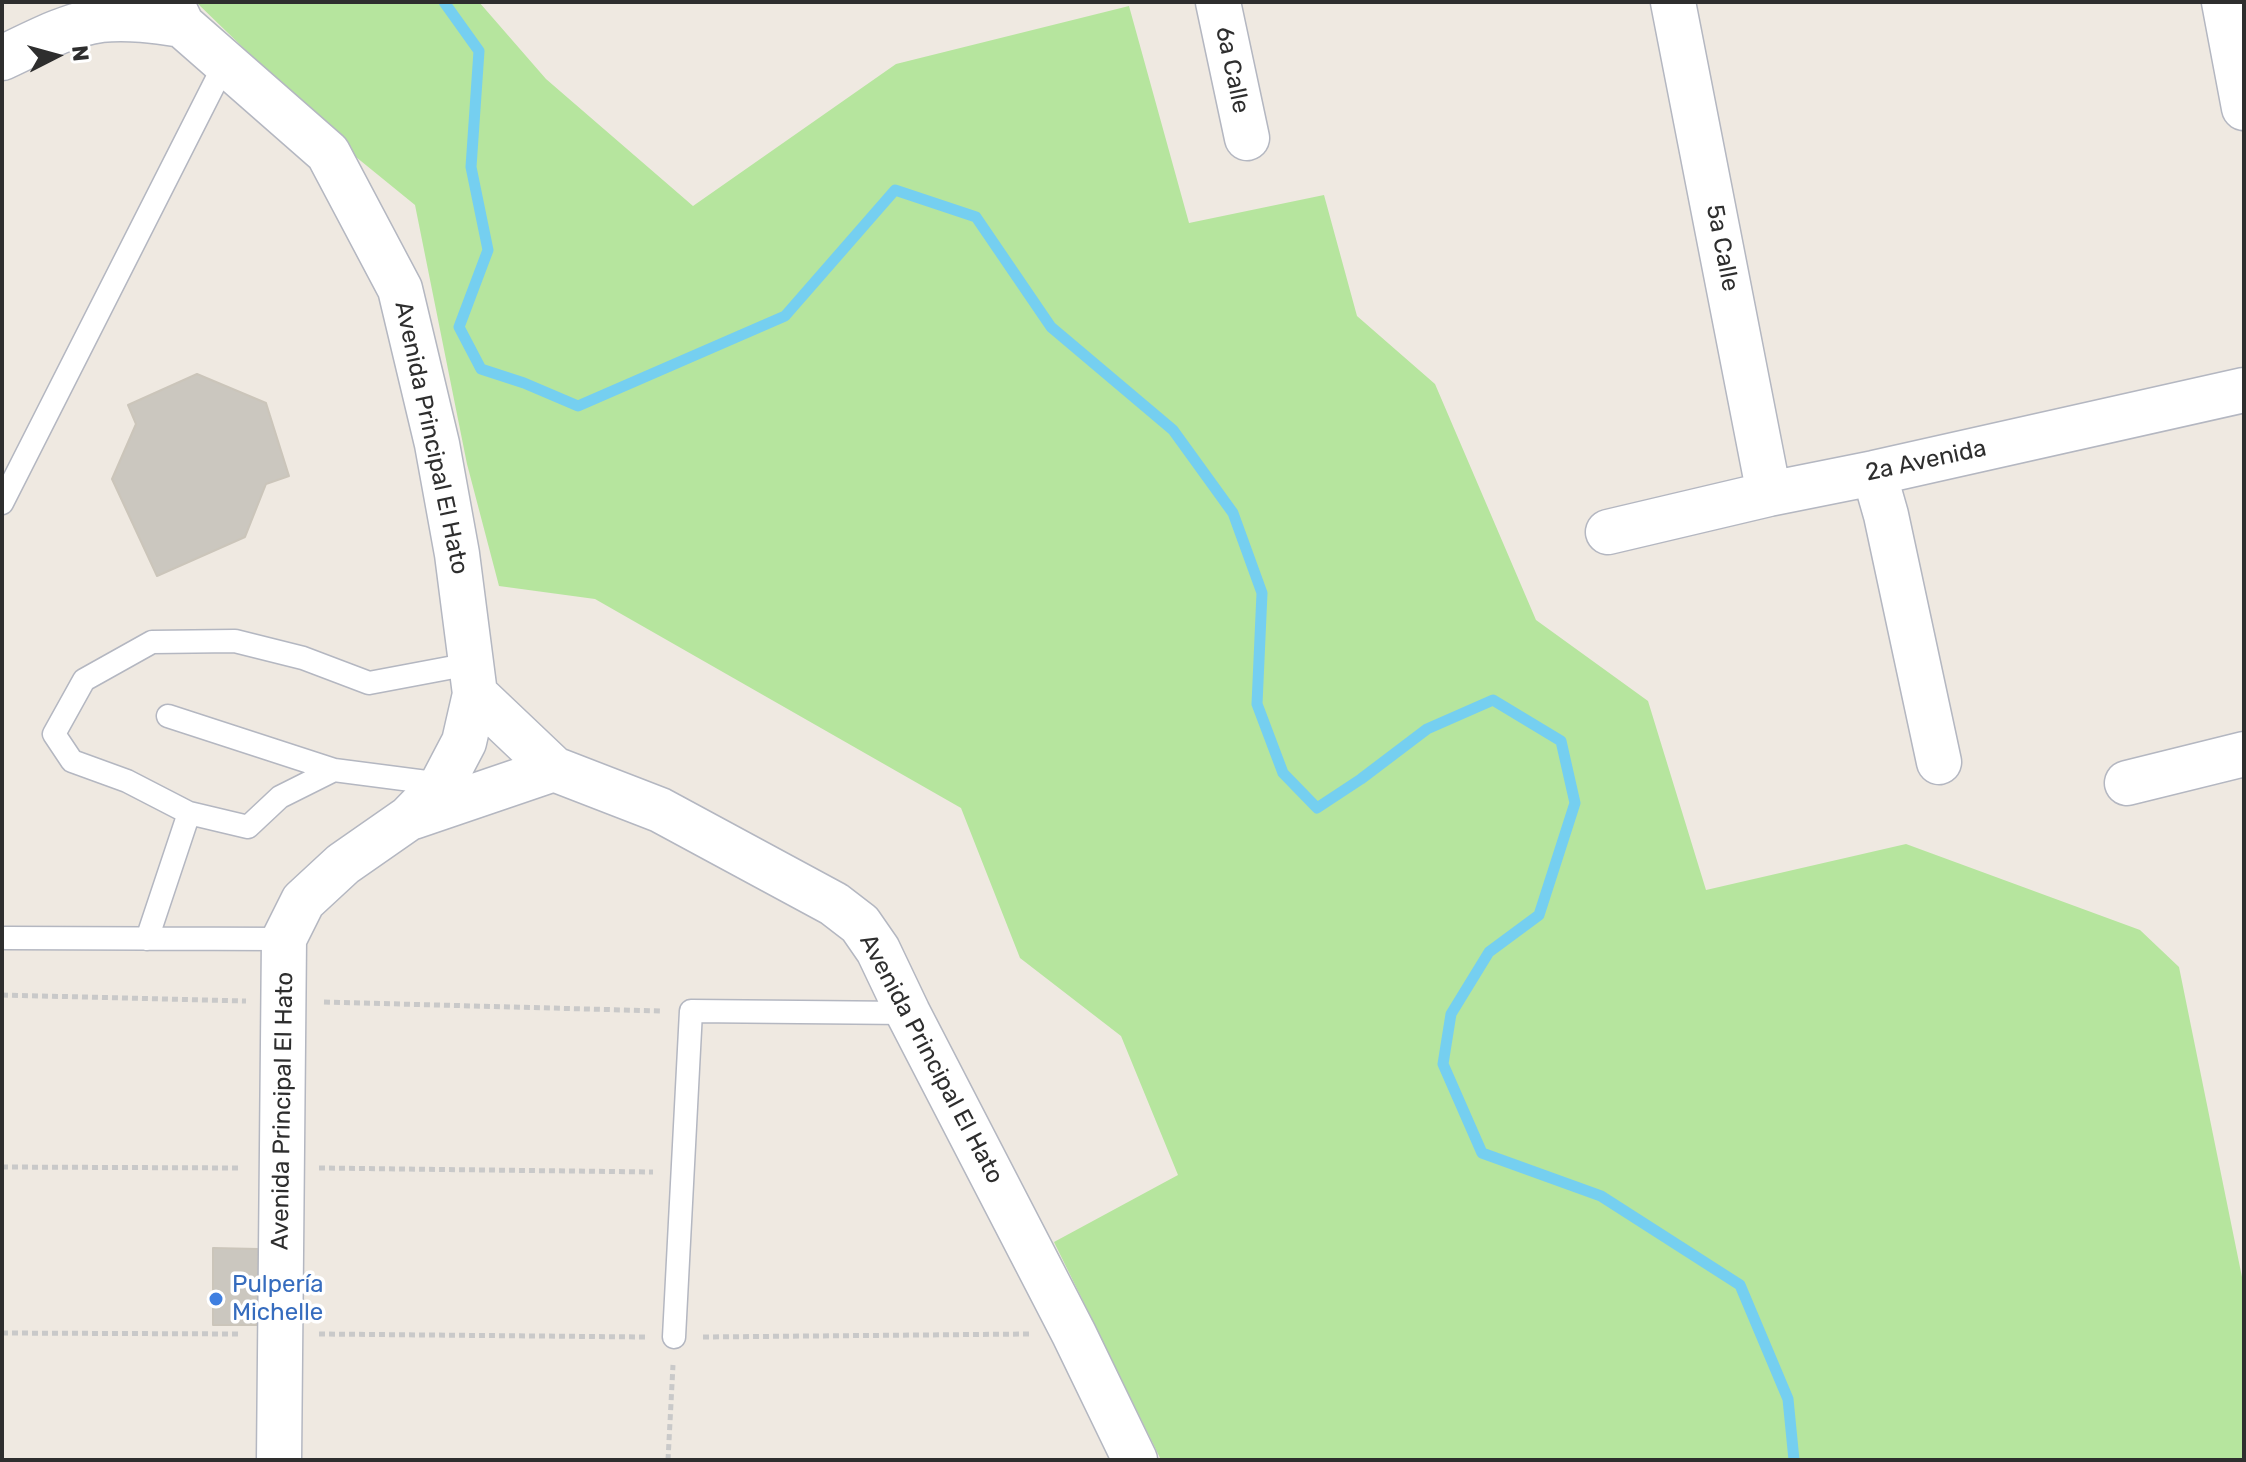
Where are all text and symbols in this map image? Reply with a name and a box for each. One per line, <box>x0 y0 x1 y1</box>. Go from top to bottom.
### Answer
north arrow <box>16 16 96 96</box>
street label: 6a Calle <box>1209 24 1255 116</box>
text: N <box>66 44 95 63</box>
street label: 5a Calle <box>1699 202 1745 294</box>
street label: Avenida Principal El Hato <box>388 299 474 577</box>
street label: 2a Avenida <box>1863 434 1989 488</box>
street label: Avenida Principal El Hato <box>853 929 1009 1189</box>
street label: Avenida Principal El Hato <box>266 972 300 1250</box>
place label: Pulpería Michelle <box>232 1271 324 1327</box>
marker: Pulpería Michelle <box>207 1290 225 1308</box>

